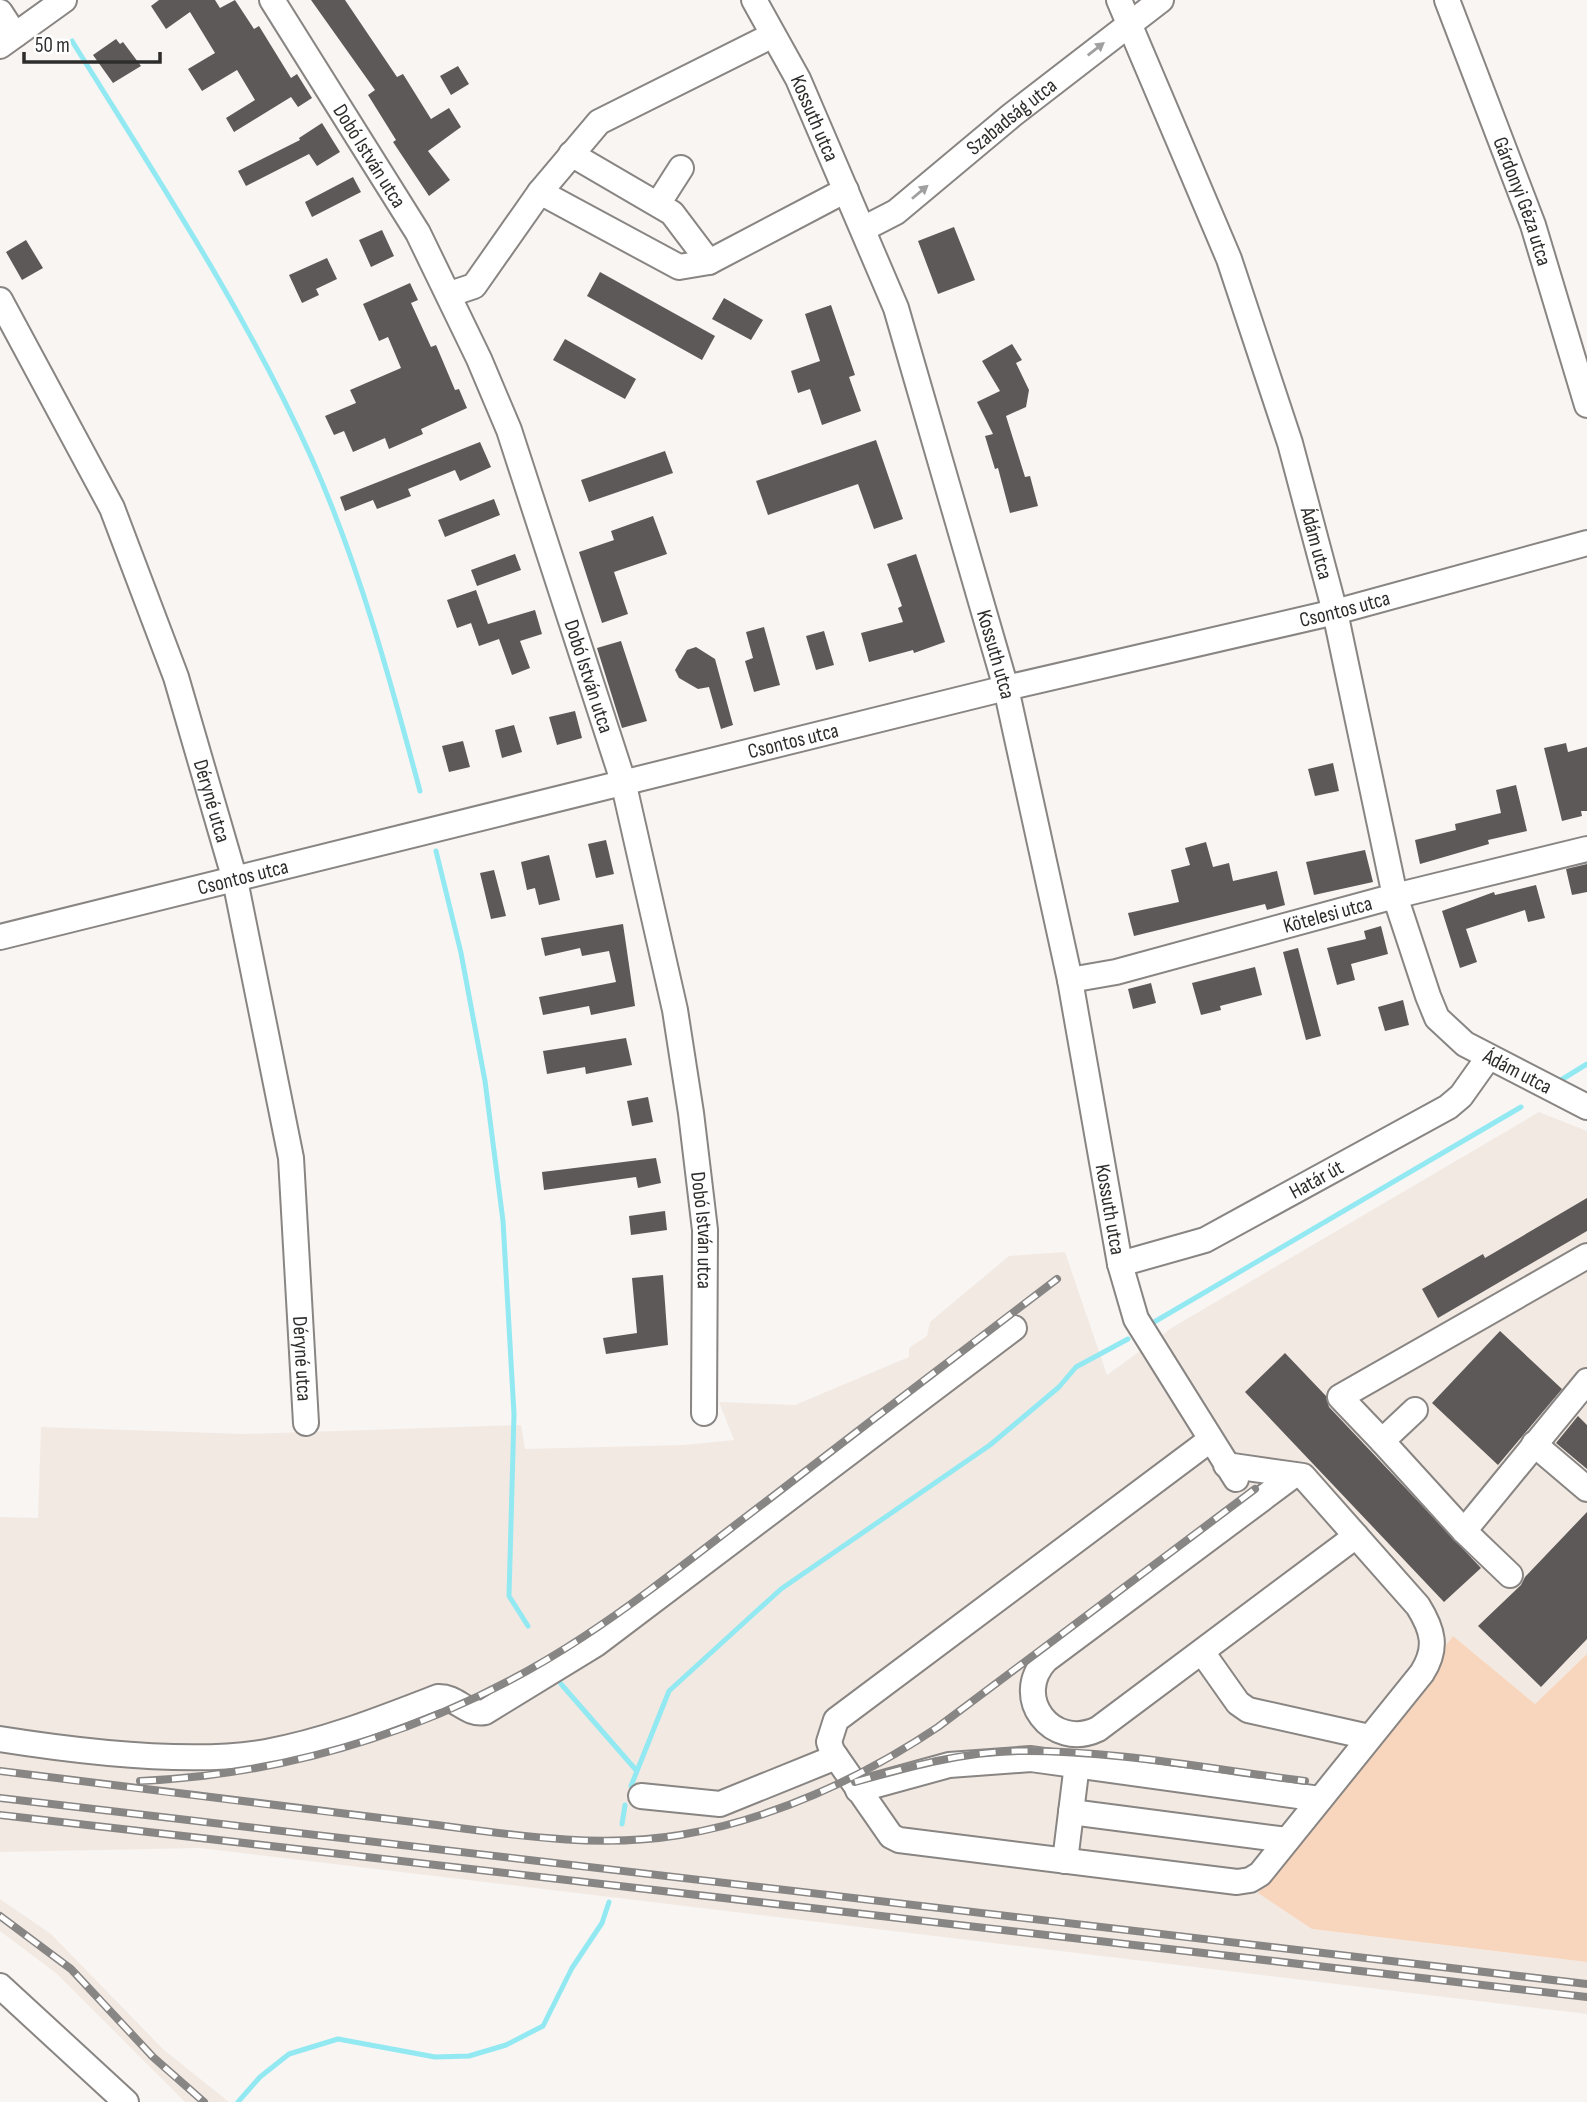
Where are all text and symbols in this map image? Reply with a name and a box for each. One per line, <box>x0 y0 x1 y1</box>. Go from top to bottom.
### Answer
scale bar <box>24 21 161 65</box>
text: 50 m <box>35 33 70 58</box>
one-way arrow <box>1087 41 1105 56</box>
street label: Kossuth utca <box>785 71 844 165</box>
street label: Szabadság utca <box>962 73 1062 161</box>
street label: Dobó István utca <box>327 100 411 213</box>
street label: Gárdonyi Géza utca <box>1487 133 1556 269</box>
one-way arrow <box>910 185 928 200</box>
street label: Ádám utca <box>1294 504 1338 582</box>
street label: Csontos utca <box>1297 586 1393 633</box>
street label: Kossuth utca <box>971 607 1020 701</box>
street label: Dobó István utca <box>558 617 619 736</box>
street label: Csontos utca <box>745 718 841 764</box>
street label: Déryné utca <box>188 757 235 845</box>
street label: Csontos utca <box>195 854 291 901</box>
street label: Kötelesi utca <box>1281 891 1375 939</box>
street label: Ádám utca <box>1478 1043 1556 1100</box>
street label: Határ út <box>1285 1155 1348 1204</box>
street label: Kossuth utca <box>1090 1162 1130 1257</box>
street label: Dobó István utca <box>685 1170 717 1289</box>
street label: Déryné utca <box>287 1316 317 1402</box>

